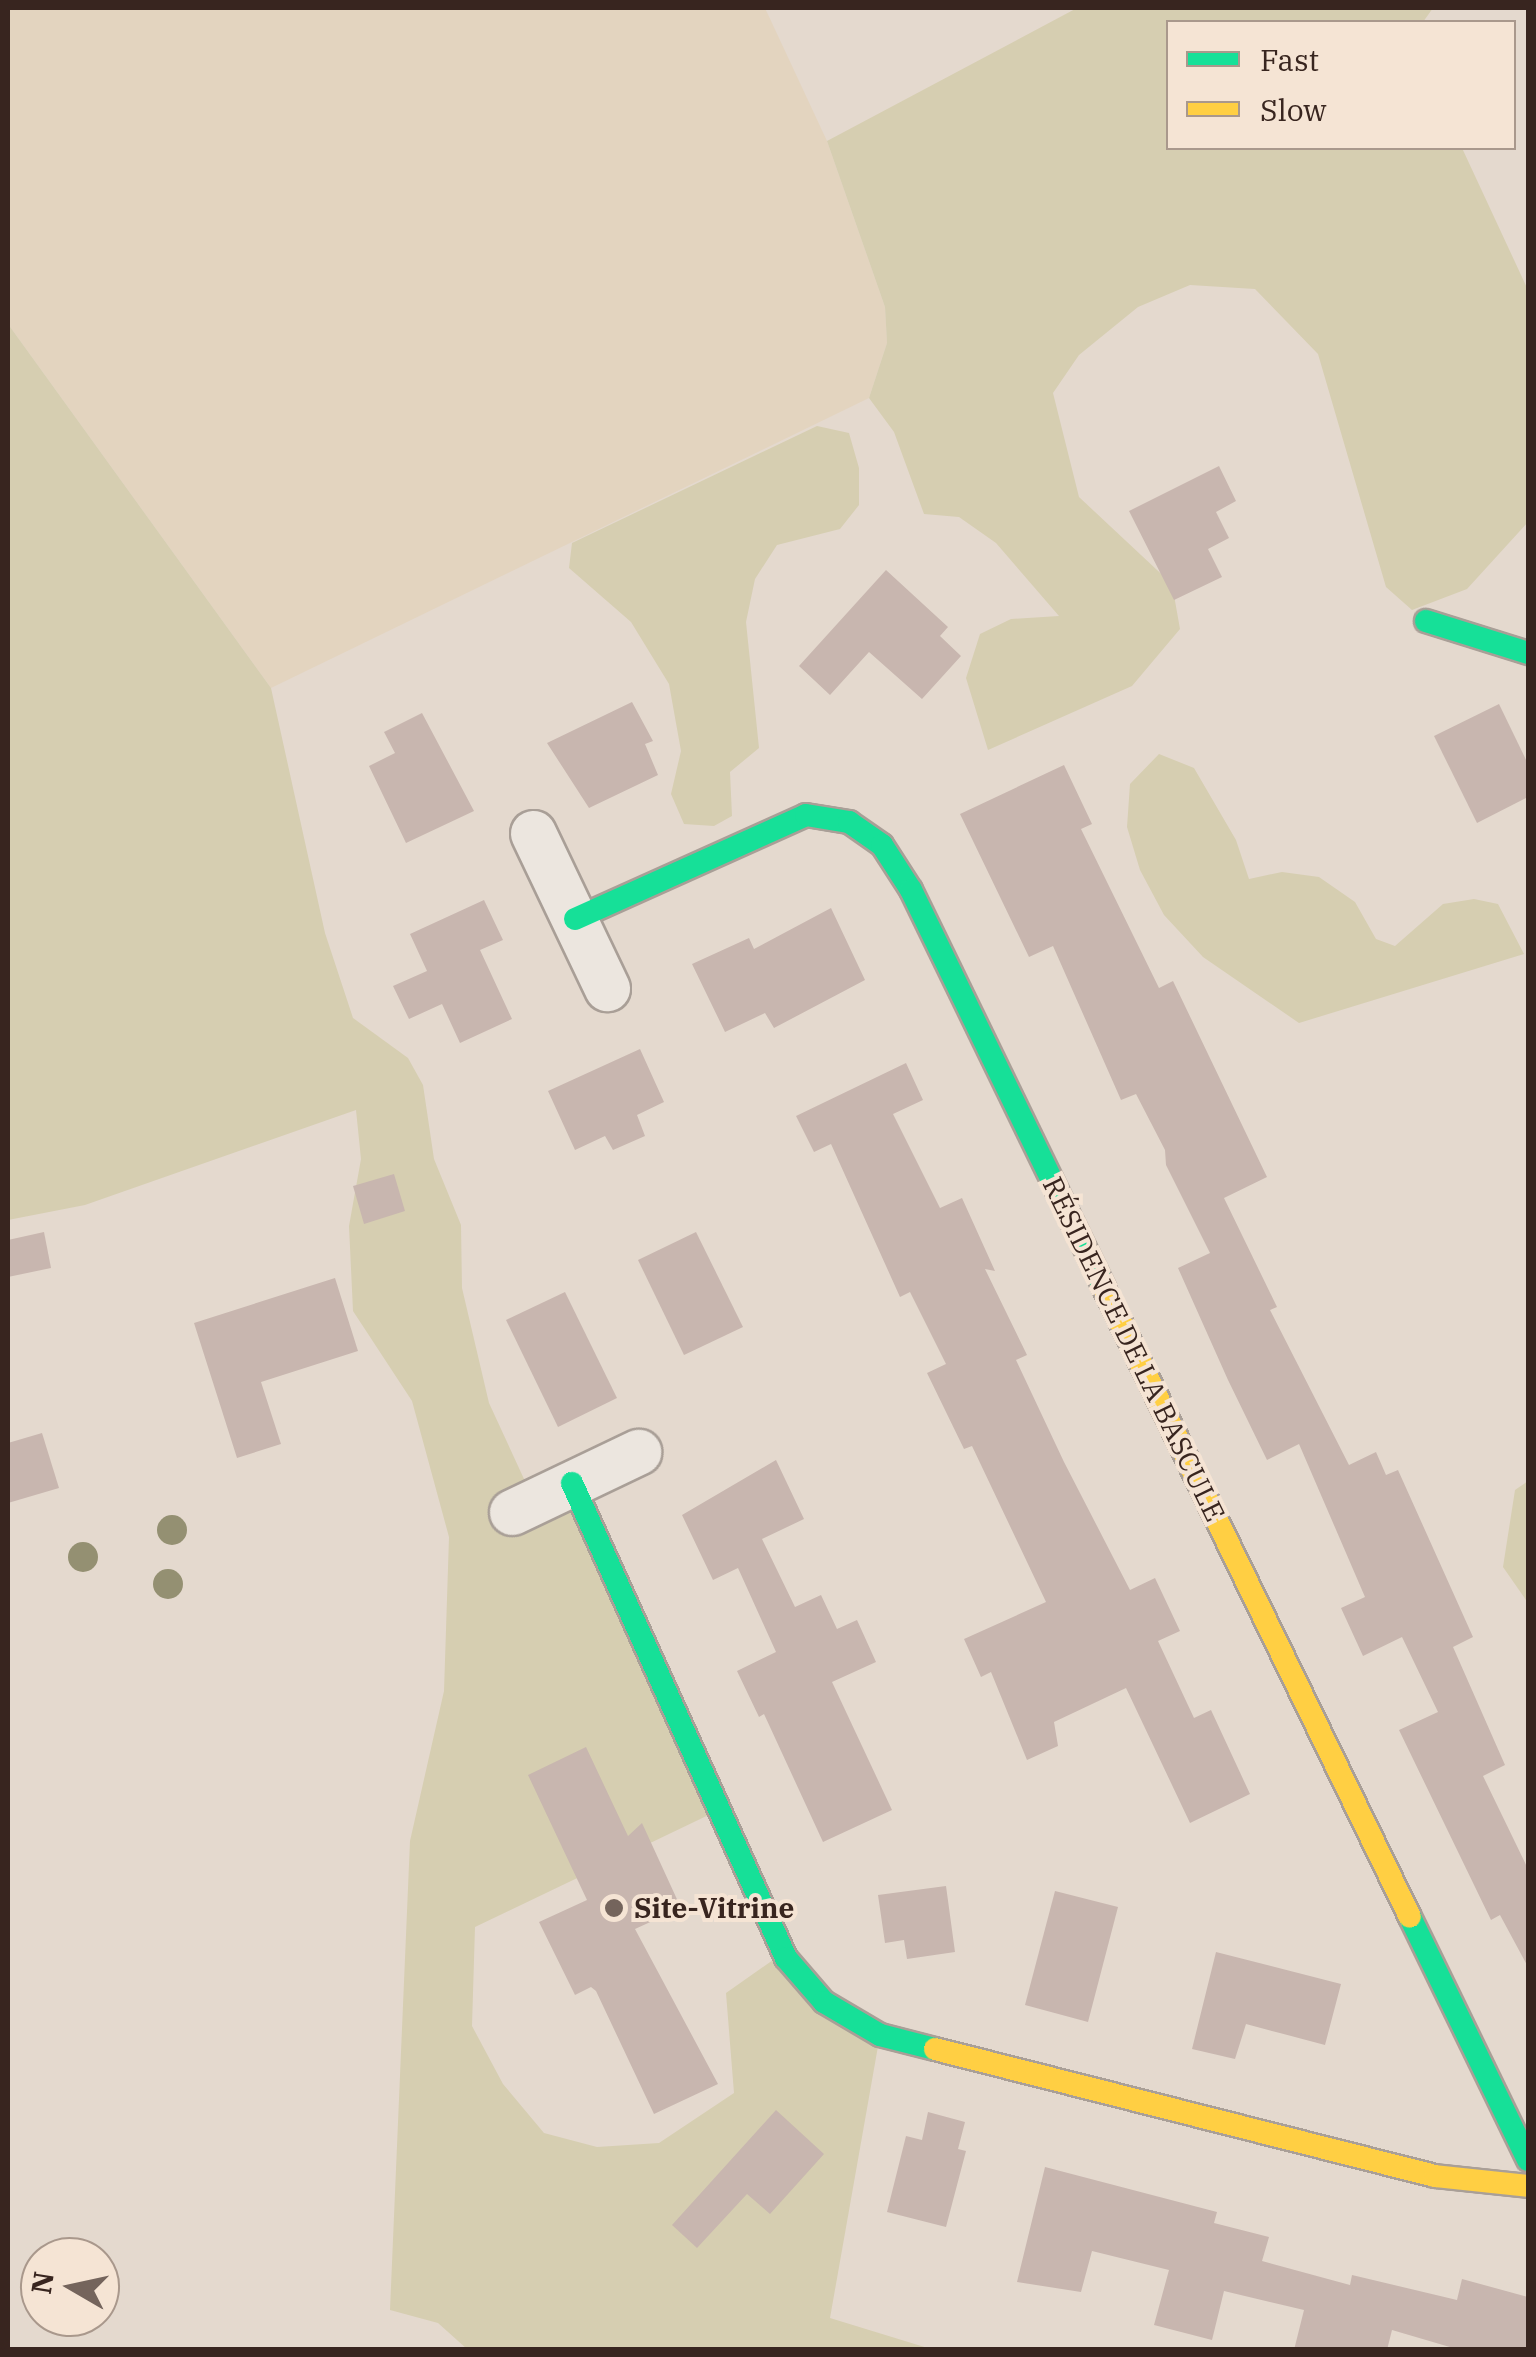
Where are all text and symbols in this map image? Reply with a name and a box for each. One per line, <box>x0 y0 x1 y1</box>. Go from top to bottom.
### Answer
legend <box>1166 20 1516 150</box>
text: Fast <box>1260 40 1319 79</box>
text: Slow <box>1260 90 1327 129</box>
street label: RÉSIDENCE DE LA BASCULE <box>1036 1171 1232 1527</box>
place label: Site-Vitrine <box>634 1891 794 1925</box>
marker: Site-Vitrine <box>603 1897 625 1919</box>
north arrow <box>20 2237 120 2337</box>
text: N <box>22 2269 62 2296</box>

